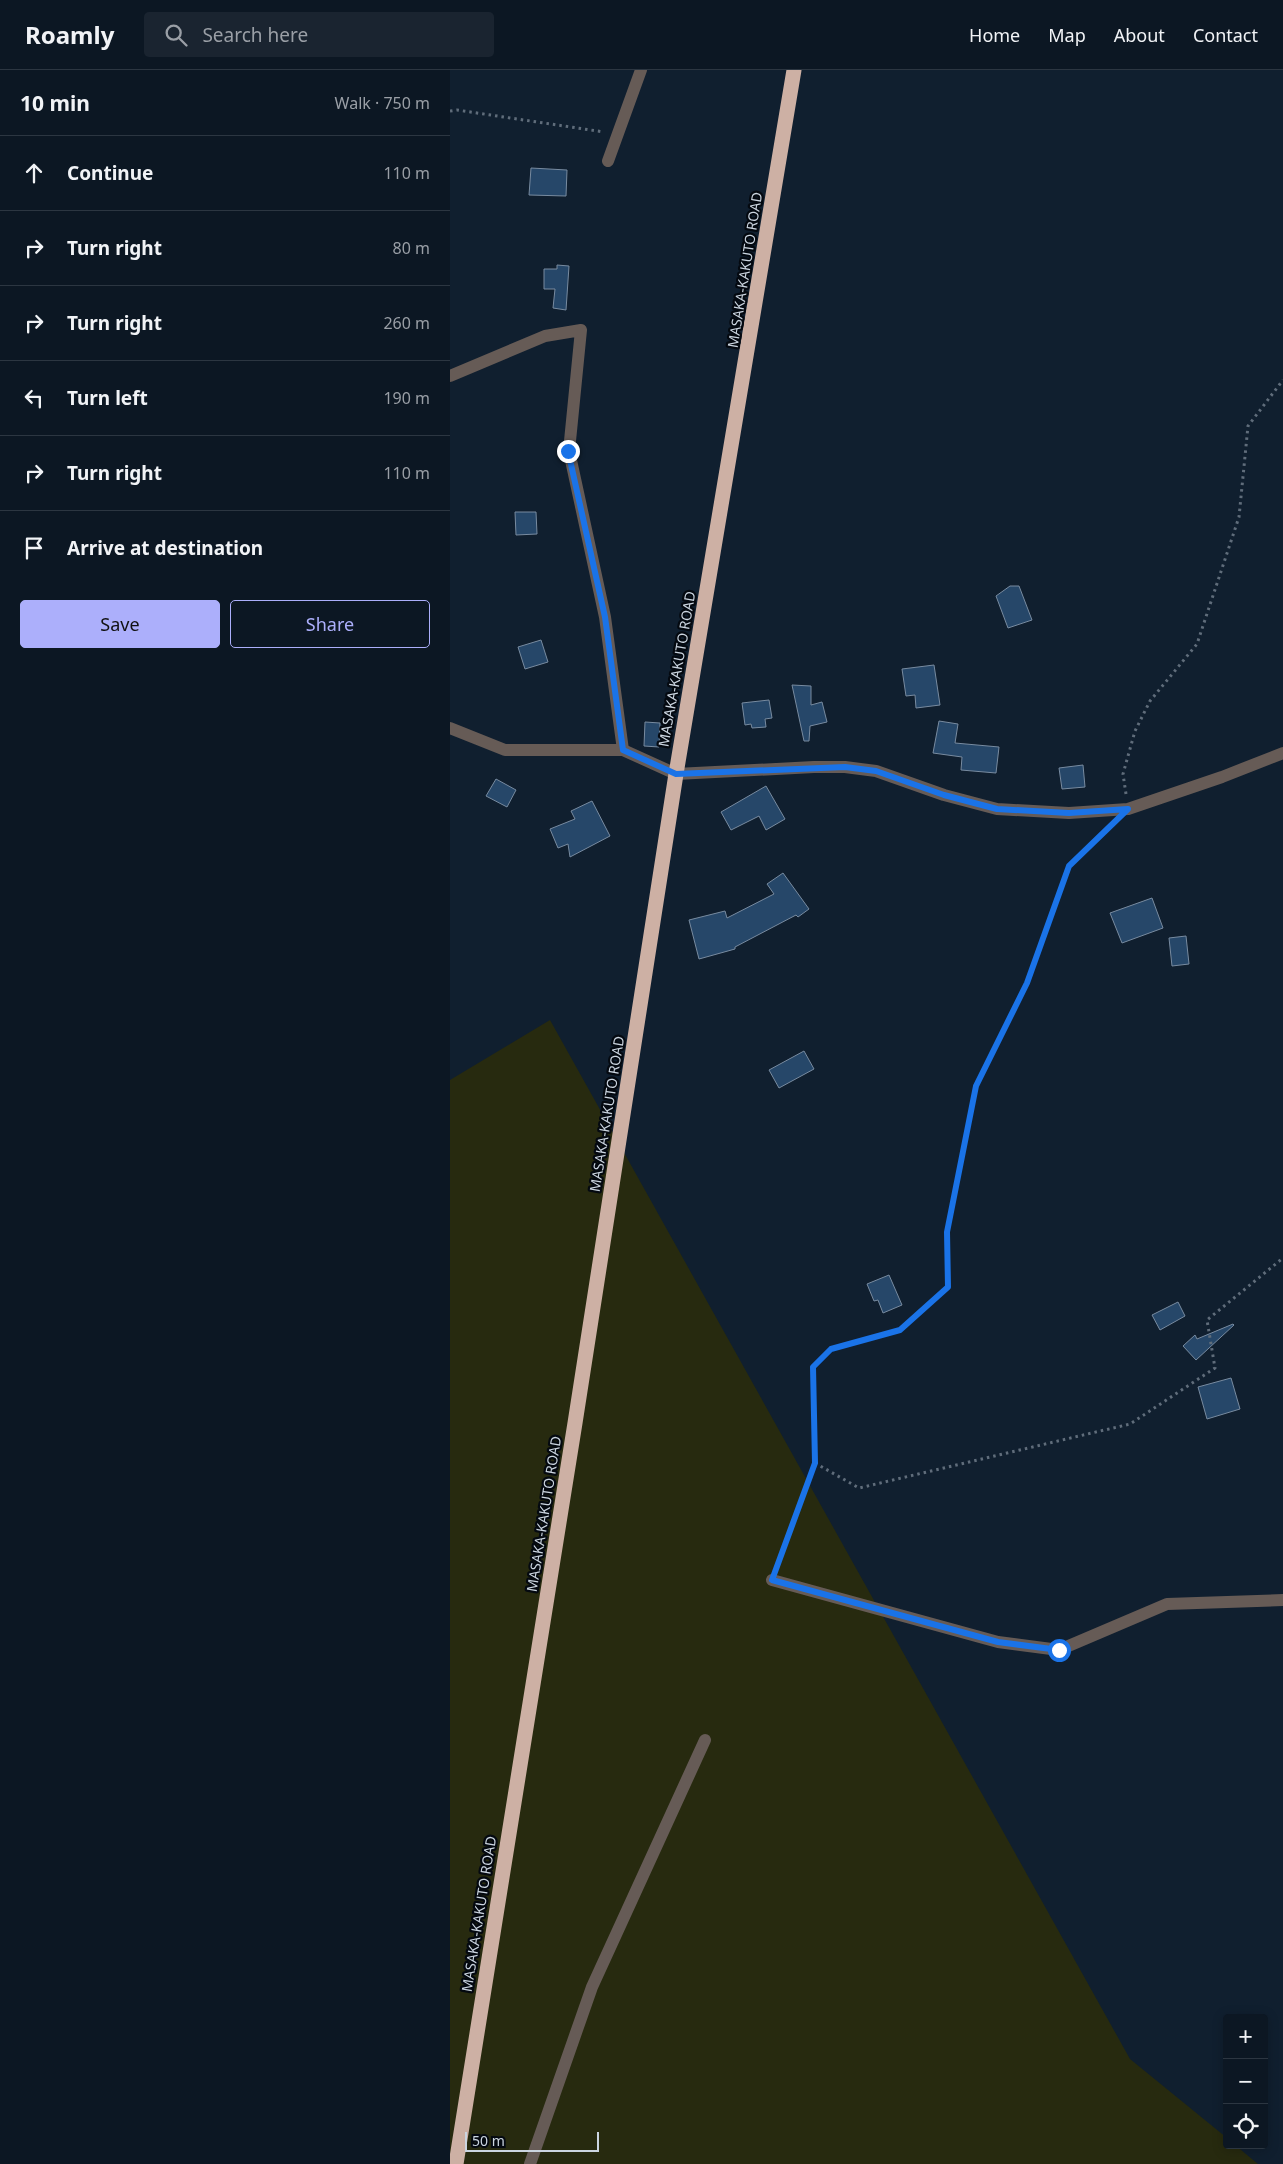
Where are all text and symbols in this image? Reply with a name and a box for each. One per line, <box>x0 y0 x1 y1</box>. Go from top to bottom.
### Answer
search box <box>144 12 494 57</box>
text: Roamly <box>25 18 114 51</box>
icon: search <box>162 21 190 49</box>
text: Search here <box>202 22 308 48</box>
text: Home <box>969 23 1020 47</box>
text: Map <box>1048 23 1086 47</box>
text: About <box>1114 23 1165 47</box>
text: Contact <box>1193 23 1258 47</box>
text: 10 min <box>20 89 90 117</box>
text: Walk · 750 m <box>335 92 430 114</box>
icon: ahead <box>20 159 48 187</box>
text: Continue <box>67 160 153 186</box>
text: 110 m <box>383 162 430 184</box>
street label: MASAKA-KAKUTO ROAD <box>723 191 766 349</box>
icon: right <box>20 234 48 262</box>
text: Turn right <box>67 235 162 261</box>
text: 80 m <box>393 237 430 259</box>
icon: right <box>20 309 48 337</box>
text: Turn right <box>67 310 162 336</box>
text: 260 m <box>383 312 430 334</box>
icon: left <box>20 384 48 412</box>
text: Turn left <box>67 385 148 411</box>
text: 190 m <box>383 387 430 409</box>
route end <box>557 440 580 463</box>
icon: right <box>20 459 48 487</box>
text: Turn right <box>67 460 162 486</box>
text: 110 m <box>383 462 430 484</box>
icon: arrive <box>20 534 48 562</box>
text: Arrive at destination <box>67 535 263 561</box>
street label: MASAKA-KAKUTO ROAD <box>653 590 700 748</box>
button: Save <box>20 600 220 648</box>
button: Share <box>230 600 430 648</box>
street label: MASAKA-KAKUTO ROAD <box>585 1035 628 1193</box>
street label: MASAKA-KAKUTO ROAD <box>522 1435 565 1593</box>
route start <box>1048 1639 1071 1662</box>
street label: MASAKA-KAKUTO ROAD <box>457 1835 500 1993</box>
map controls <box>1223 2014 1268 2149</box>
button: + <box>1223 2014 1268 2059</box>
button: − <box>1223 2059 1268 2104</box>
button: locate <box>1223 2104 1268 2149</box>
scale bar <box>465 2129 599 2152</box>
text: 50 m <box>472 2131 505 2150</box>

